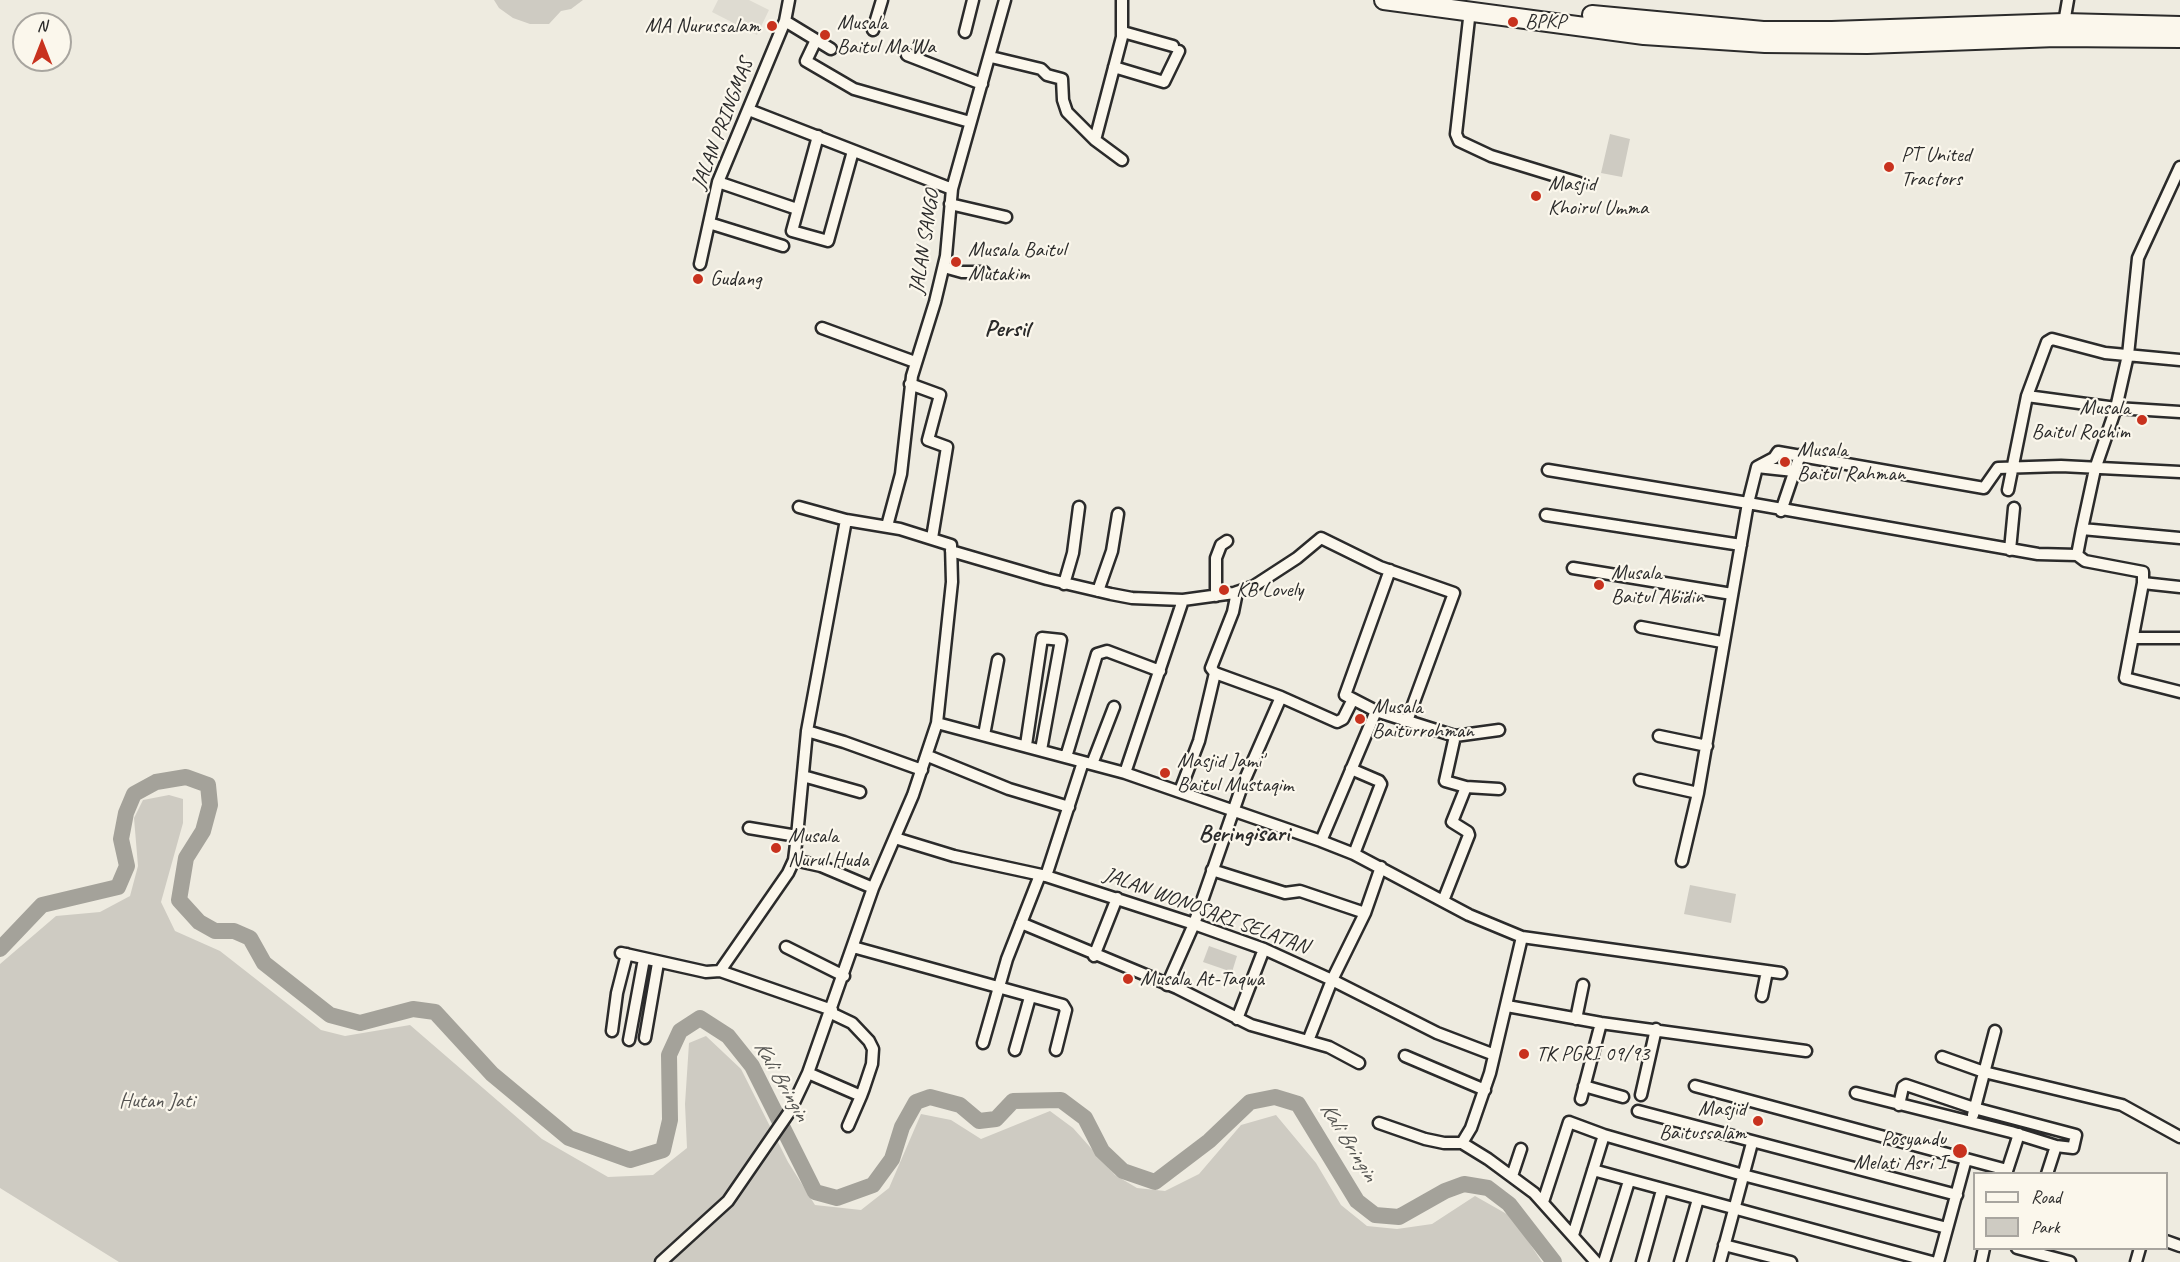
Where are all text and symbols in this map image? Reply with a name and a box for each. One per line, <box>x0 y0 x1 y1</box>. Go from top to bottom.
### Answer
place label: BPKP <box>1525 9 1566 35</box>
place label: Musala Baitul Ma'Wa <box>837 10 935 60</box>
north arrow <box>12 12 72 72</box>
place label: MA Nurussalam <box>645 13 760 39</box>
marker: BPKP <box>1506 15 1520 29</box>
text: N <box>37 16 47 36</box>
marker: MA Nurussalam <box>765 19 779 33</box>
marker: Musala Baitul Ma'Wa <box>818 28 832 42</box>
street label: JALAN PRINGMAS <box>686 55 760 193</box>
place label: PT United Tractors <box>1901 142 1971 192</box>
marker: PT United Tractors <box>1882 160 1896 174</box>
place label: Masjid Khoirul Umma <box>1548 171 1648 221</box>
street label: JALAN SANGO <box>904 188 946 296</box>
marker: Masjid Khoirul Umma <box>1529 189 1543 203</box>
place label: Musala Baitul Mutakim <box>968 237 1066 287</box>
marker: Musala Baitul Mutakim <box>949 255 963 269</box>
place label: Gudang <box>710 266 762 292</box>
marker: Gudang <box>691 272 705 286</box>
district label: Persil <box>985 316 1029 344</box>
place label: Musala Baitul Rochim <box>2031 395 2130 445</box>
marker: Musala Baitul Rochim <box>2135 413 2149 427</box>
place label: Musala Baitul Rahman <box>1797 437 1905 487</box>
marker: Musala Baitul Rahman <box>1778 455 1792 469</box>
place label: Musala Baitul Abidin <box>1611 560 1704 610</box>
place label: KB Lovely <box>1236 577 1303 603</box>
marker: Musala Baitul Abidin <box>1592 578 1606 592</box>
marker: KB Lovely <box>1217 583 1231 597</box>
place label: Musala Baiturrohman <box>1372 694 1474 744</box>
marker: Musala Baiturrohman <box>1353 712 1367 726</box>
place label: Masjid Jami' Baitul Mustaqim <box>1177 748 1293 798</box>
marker: Masjid Jami' Baitul Mustaqim <box>1158 766 1172 780</box>
district label: Beringisari <box>1199 821 1289 849</box>
place label: Musala Nurul Huda <box>788 823 869 873</box>
marker: Musala Nurul Huda <box>769 841 783 855</box>
street label: JALAN WONOSARI SELATAN <box>1100 862 1312 960</box>
place label: Musala At-Taqwa <box>1140 966 1264 992</box>
marker: Musala At-Taqwa <box>1121 972 1135 986</box>
water label: Kali Bringin <box>748 1036 814 1126</box>
place label: TK PGRI 09/93 <box>1536 1041 1650 1067</box>
marker: TK PGRI 09/93 <box>1517 1047 1531 1061</box>
park label: Hutan Jati <box>119 1088 195 1114</box>
place label: Masjid Baitussalam <box>1659 1096 1746 1146</box>
water label: Kali Bringin <box>1313 1098 1383 1186</box>
marker: Masjid Baitussalam <box>1751 1114 1765 1128</box>
place label: Posyandu Melati Asri I <box>1853 1126 1946 1176</box>
marker: Posyandu Melati Asri I <box>1951 1142 1969 1160</box>
legend <box>1973 1172 2168 1250</box>
text: Road <box>2031 1186 2061 1208</box>
text: Park <box>2031 1216 2060 1238</box>

